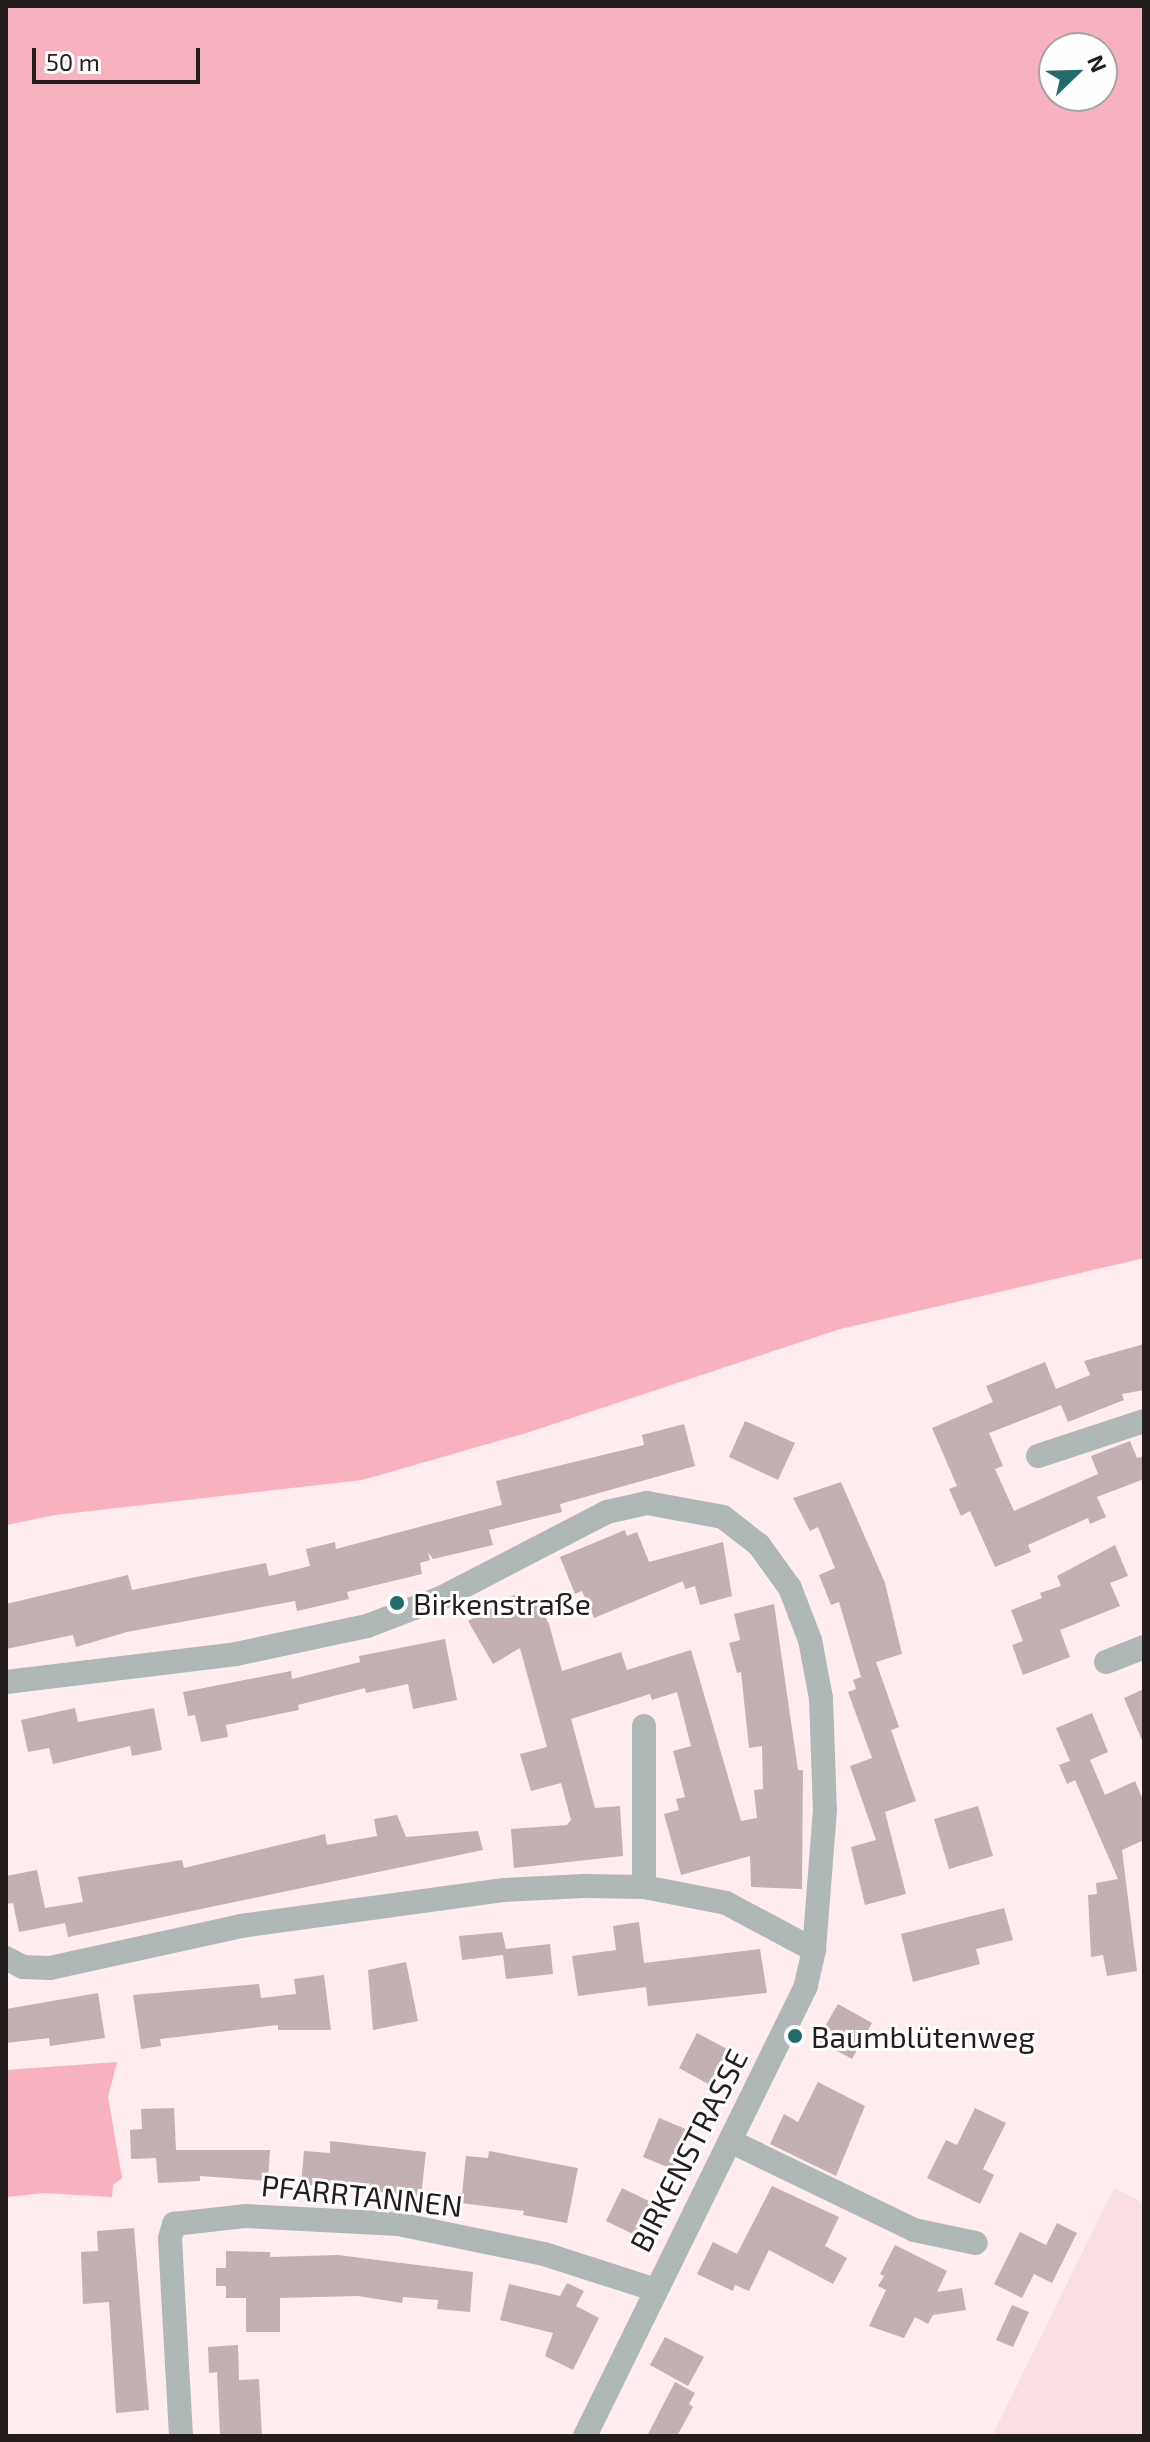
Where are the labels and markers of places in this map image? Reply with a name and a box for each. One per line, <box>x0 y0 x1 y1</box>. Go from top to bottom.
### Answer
place label: Birkenstraße <box>413 1585 591 1621</box>
marker: Birkenstraße <box>388 1594 406 1612</box>
place label: Baumblütenweg <box>811 2018 1035 2054</box>
marker: Baumblütenweg <box>786 2027 804 2045</box>

